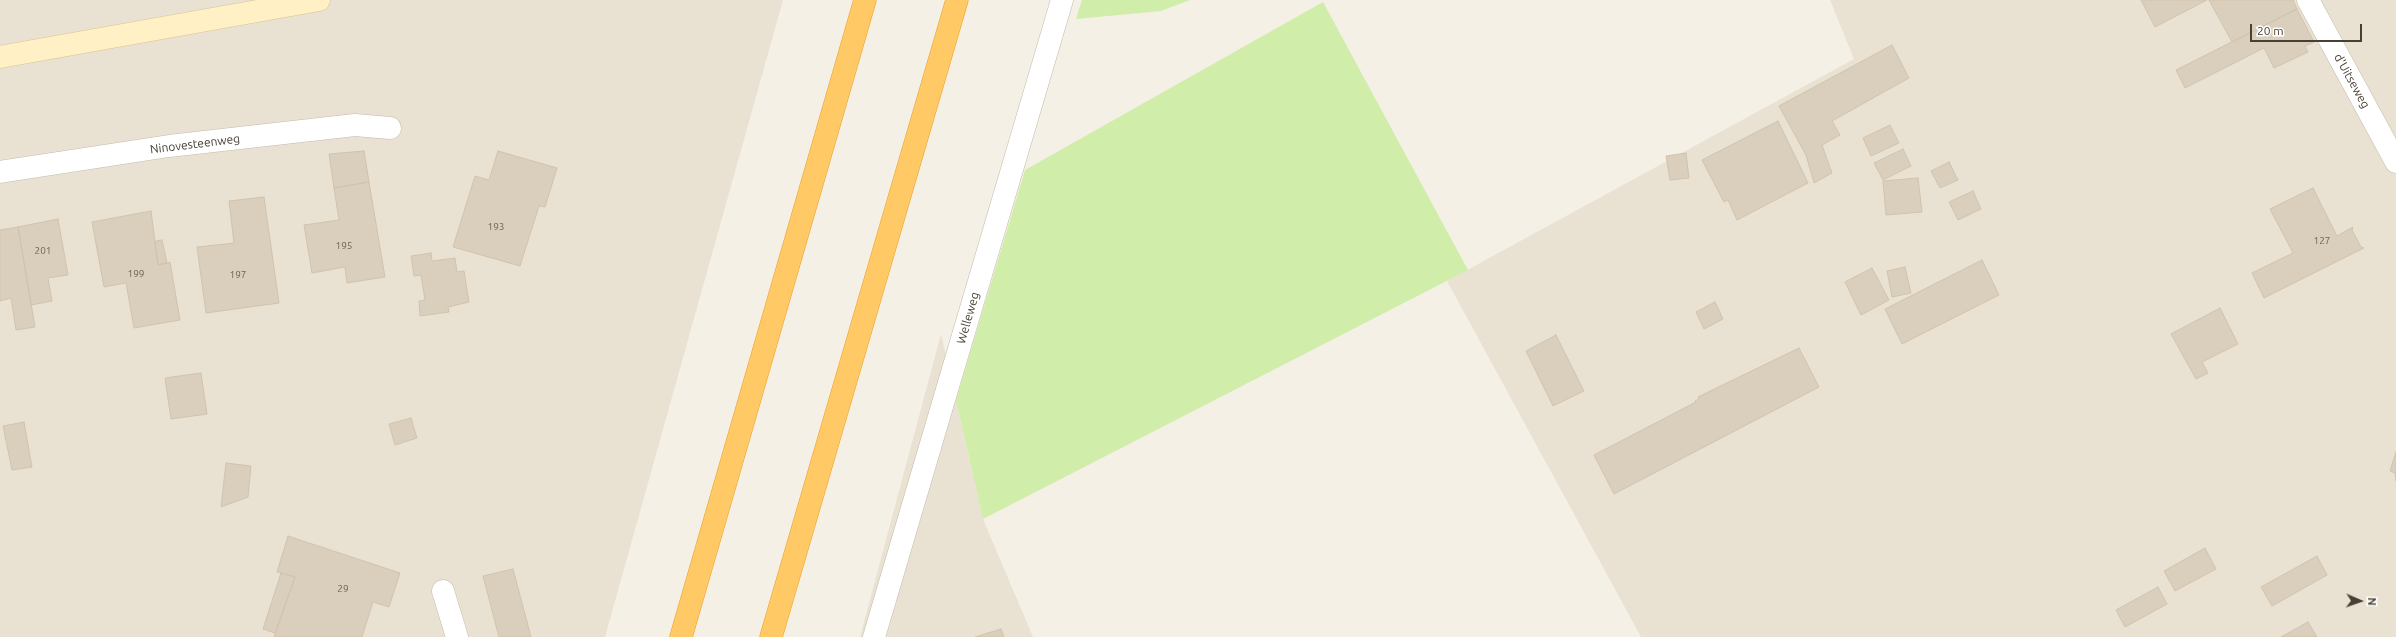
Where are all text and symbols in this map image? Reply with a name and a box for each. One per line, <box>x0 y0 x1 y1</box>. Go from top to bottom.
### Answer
scale bar <box>2252 16 2364 42</box>
text: 20 m <box>2257 24 2284 37</box>
street label: d'Uitseweg <box>2331 51 2373 111</box>
street label: Ninovesteenweg <box>149 131 241 157</box>
house number: 193 <box>488 221 504 233</box>
house number: 127 <box>2314 235 2330 247</box>
house number: 195 <box>336 240 352 252</box>
house number: 201 <box>35 245 51 257</box>
house number: 199 <box>128 268 144 280</box>
house number: 197 <box>230 269 246 281</box>
street label: Welleweg <box>954 290 982 346</box>
north arrow <box>2340 581 2380 621</box>
house number: 29 <box>337 583 349 595</box>
text: N <box>2366 597 2378 606</box>

